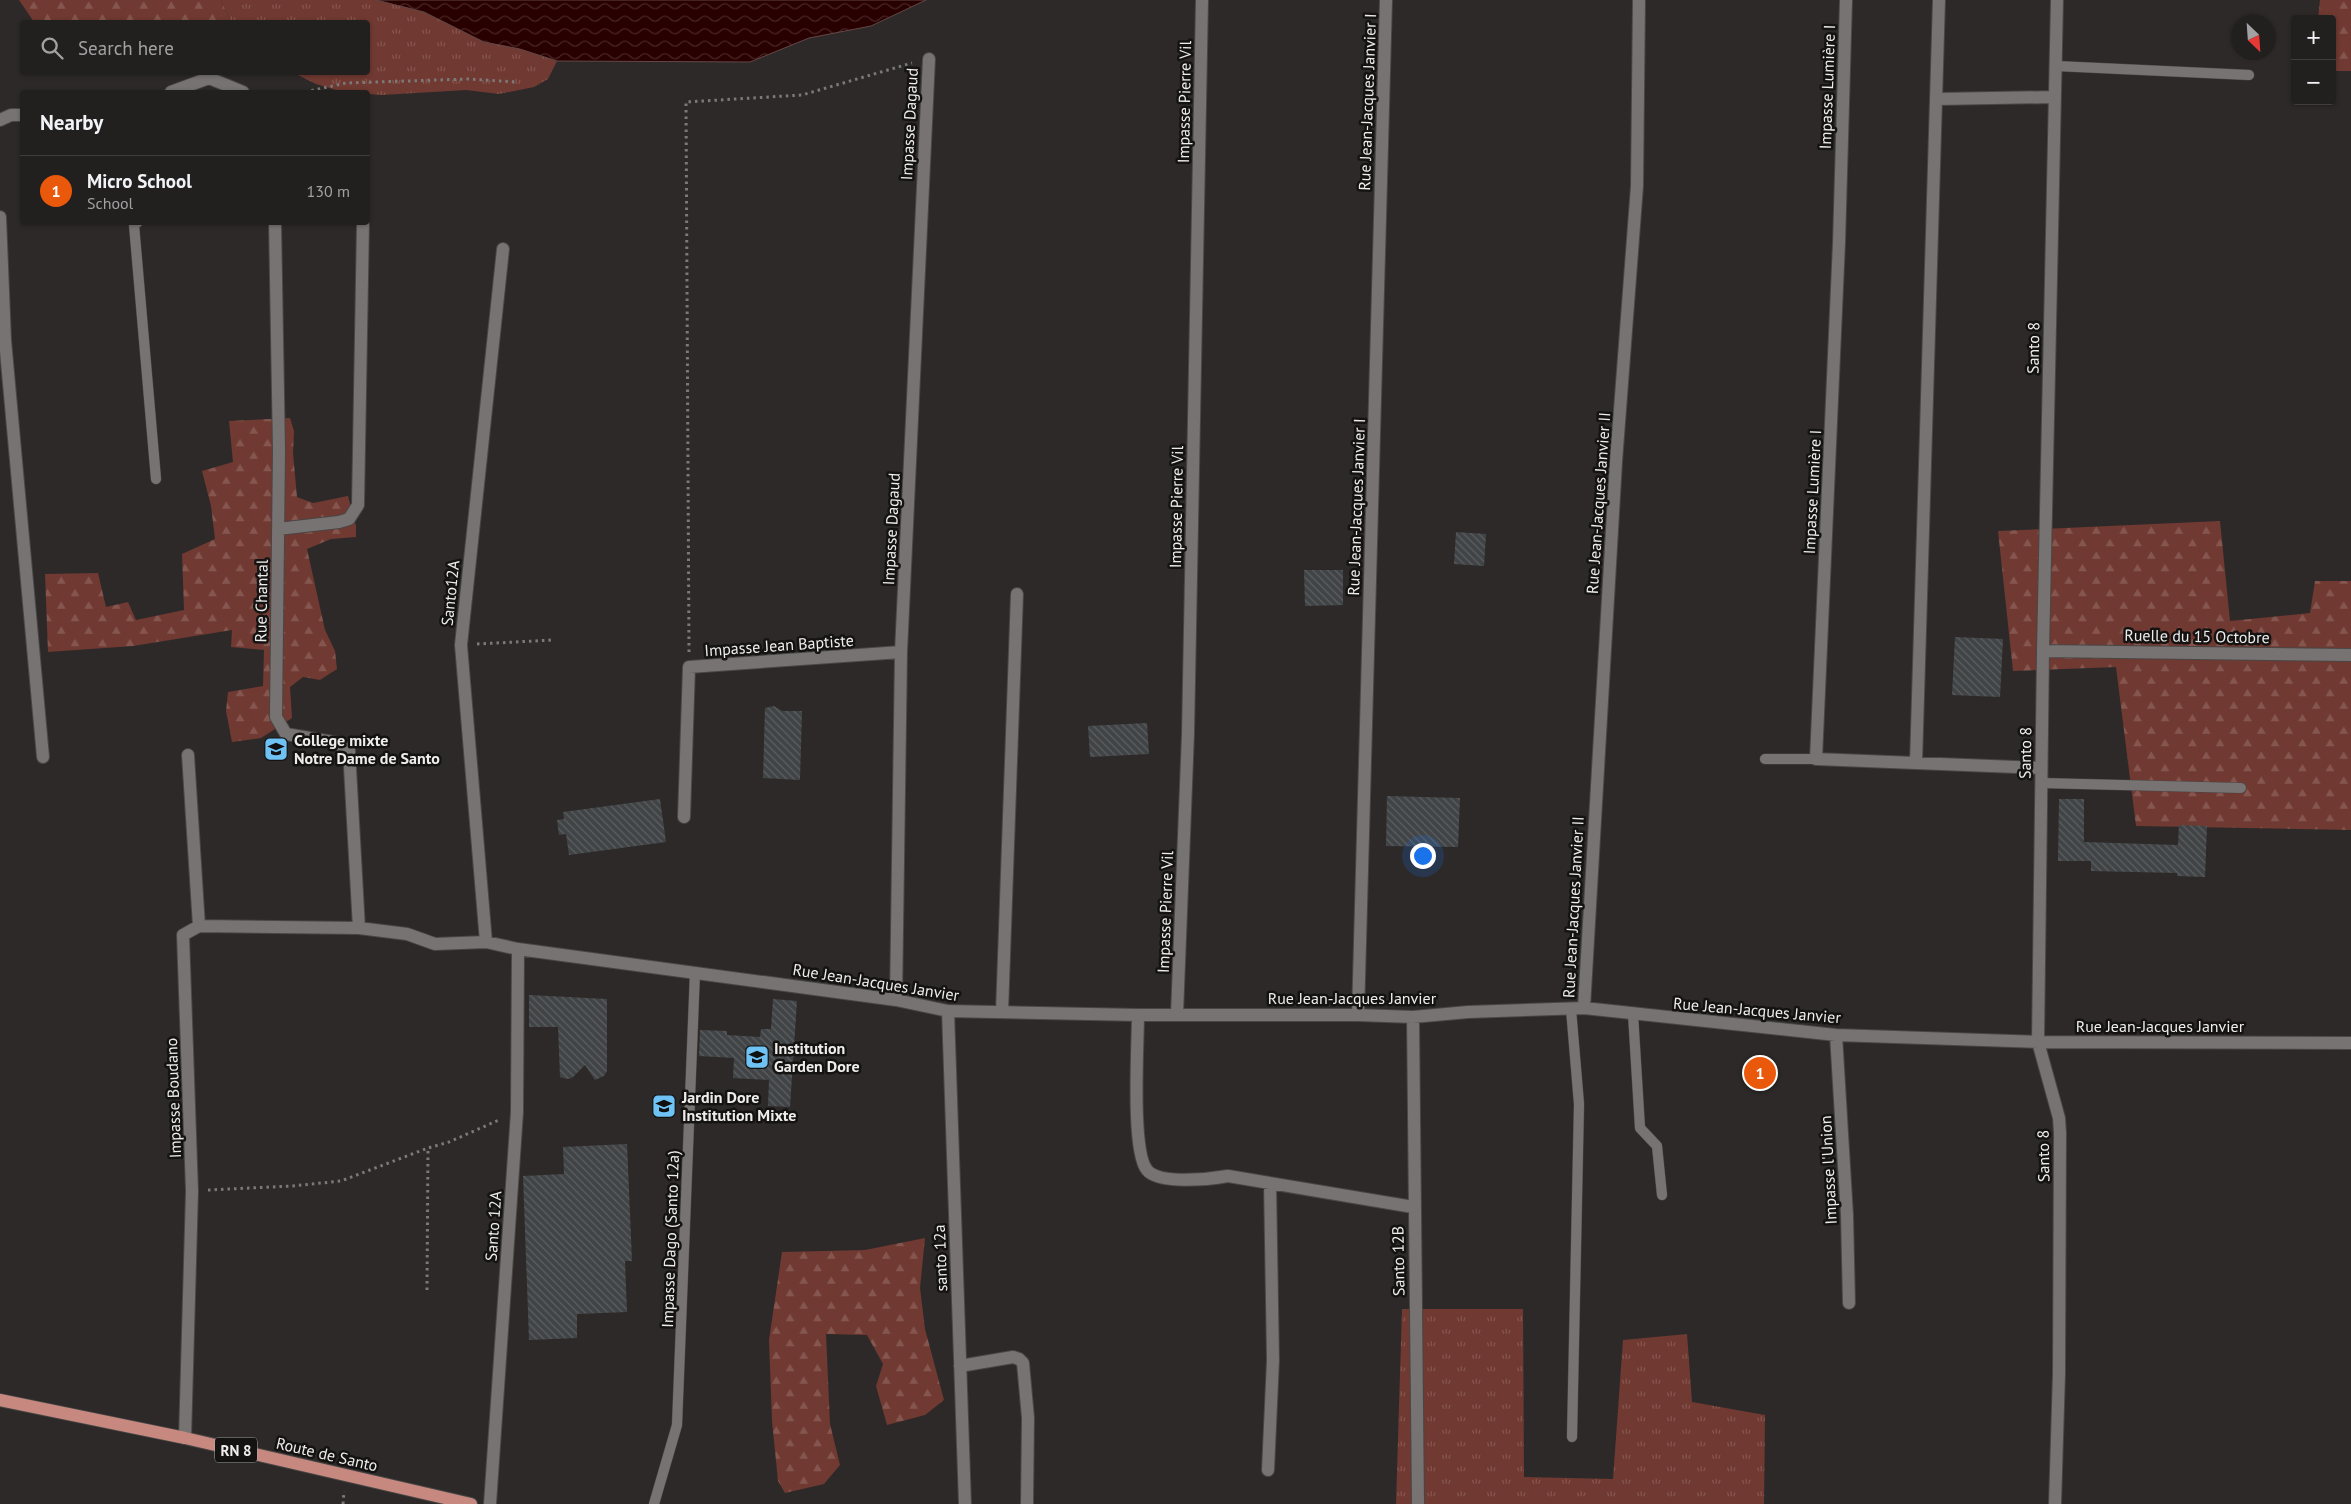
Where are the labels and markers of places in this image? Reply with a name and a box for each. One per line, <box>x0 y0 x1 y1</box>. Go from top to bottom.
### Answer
place label: College mixte Notre Dame de Santo <box>294 730 440 768</box>
school or university icon: College mixte Notre Dame de Santo <box>263 736 289 762</box>
place label: Institution Garden Dore <box>774 1038 860 1076</box>
school or university icon: Institution Garden Dore <box>744 1044 770 1070</box>
pin: 1 <box>1744 1054 1776 1092</box>
place label: Jardin Dore Institution Mixte <box>681 1087 797 1125</box>
school or university icon: Jardin Dore Institution Mixte <box>651 1093 677 1119</box>

